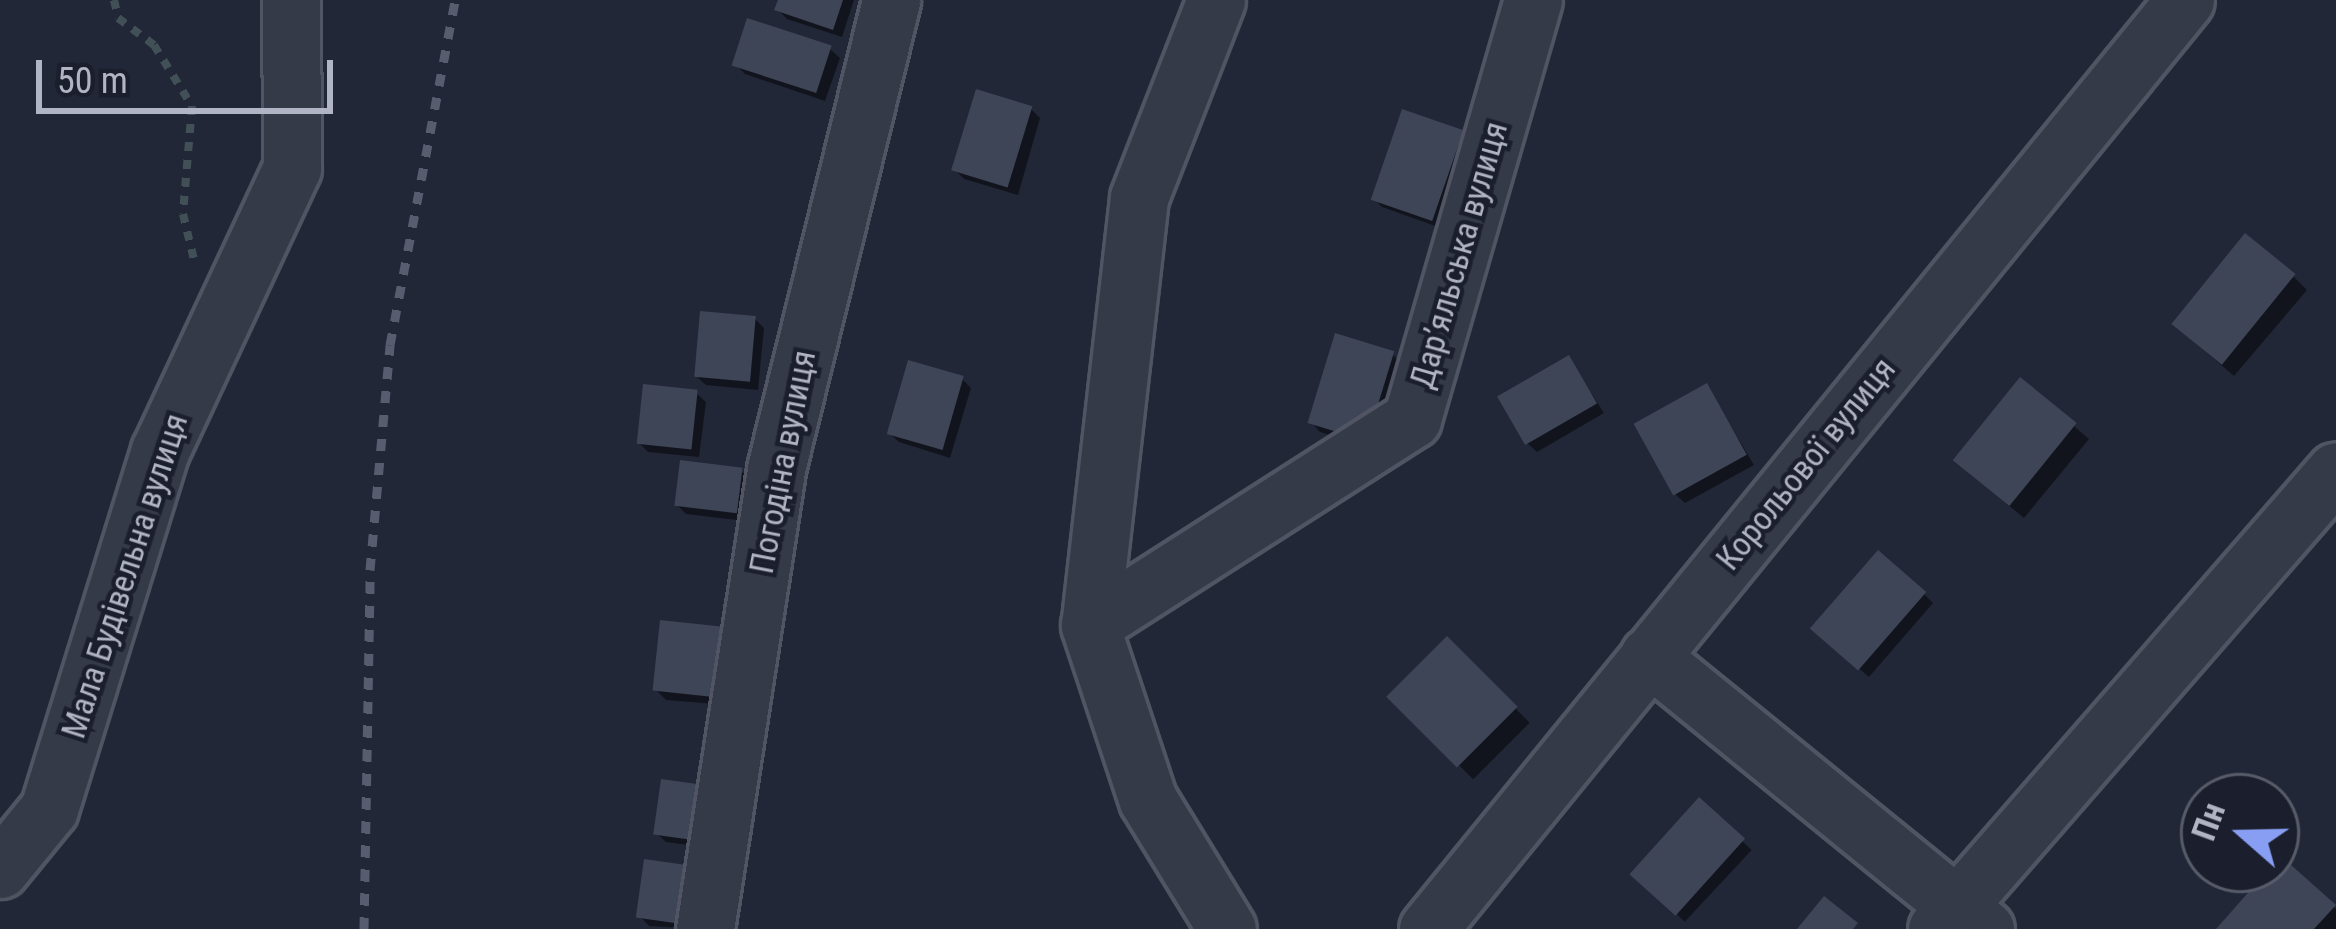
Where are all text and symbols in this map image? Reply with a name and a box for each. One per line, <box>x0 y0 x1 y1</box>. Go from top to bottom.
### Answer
scale bar <box>42 36 339 110</box>
text: 50 m <box>57 60 128 102</box>
street label: Дар’яльська вулиця <box>1402 117 1516 393</box>
street label: Погодіна вулиця <box>742 347 824 577</box>
street label: Корольової вулиця <box>1708 350 1904 578</box>
street label: Мала Будівельна вулиця <box>54 409 196 743</box>
north arrow <box>2180 773 2300 893</box>
text: Пн <box>2184 798 2233 845</box>

